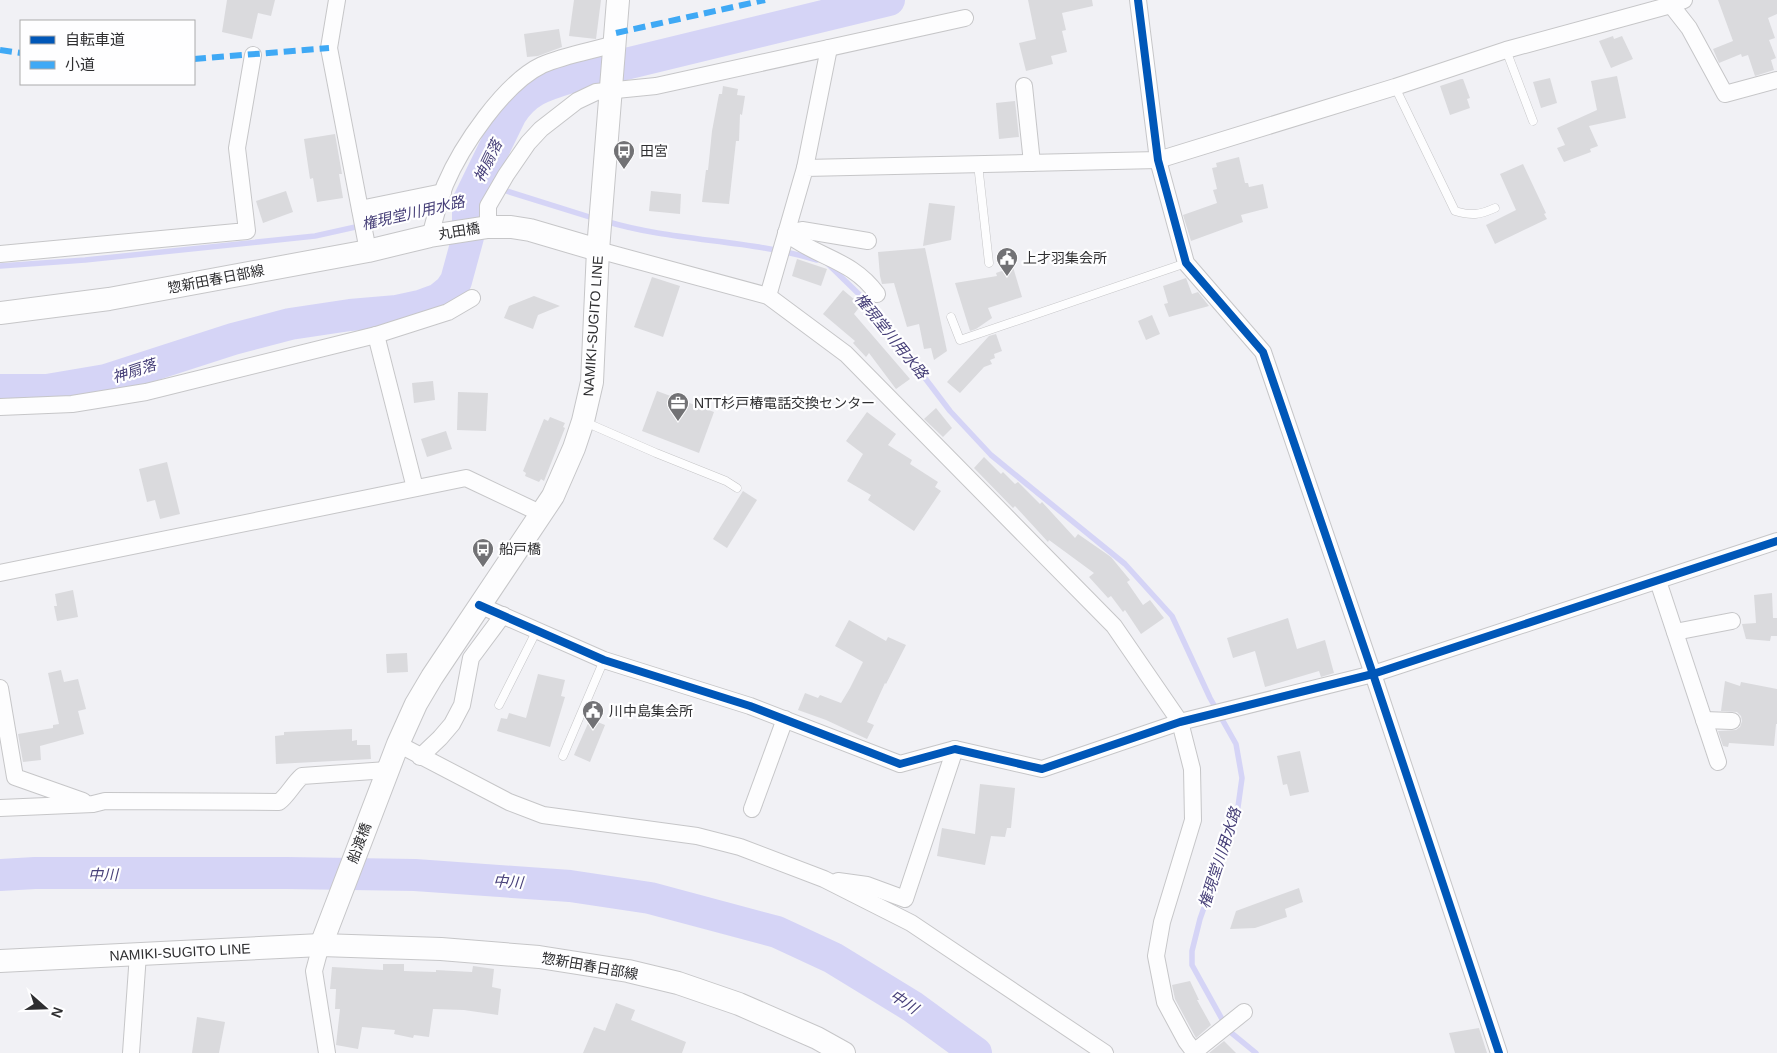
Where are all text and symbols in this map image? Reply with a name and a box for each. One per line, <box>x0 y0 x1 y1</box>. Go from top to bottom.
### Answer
legend <box>20 20 195 85</box>
text: 自転車道 <box>65 31 125 48</box>
text: 小道 <box>65 56 95 73</box>
water label: 神扇落 <box>470 135 506 185</box>
bus stop icon: 田宮 <box>612 139 636 170</box>
place label: 田宮 <box>640 143 668 159</box>
water label: 権現堂川用水路 <box>360 192 468 233</box>
street label: 丸田橋 <box>437 220 481 242</box>
public building icon: 上才羽集会所 <box>995 246 1019 277</box>
place label: 上才羽集会所 <box>1023 250 1107 266</box>
street label: NAMIKI-SUGITO LINE <box>580 255 606 397</box>
street label: 惣新田春日部線 <box>166 262 266 296</box>
water label: 権現堂川用水路 <box>852 290 932 383</box>
water label: 神扇落 <box>110 355 160 386</box>
office icon: NTT杉戸椿電話交換センター <box>666 391 690 422</box>
place label: NTT杉戸椿電話交換センター <box>694 395 875 411</box>
bus stop icon: 船戸橋 <box>471 537 495 568</box>
place label: 船戸橋 <box>499 541 541 557</box>
public building icon: 川中島集会所 <box>581 699 605 730</box>
place label: 川中島集会所 <box>609 703 693 719</box>
water label: 権現堂川用水路 <box>1195 803 1244 910</box>
street label: 船渡橋 <box>344 821 374 865</box>
water label: 中川 <box>88 866 120 883</box>
water label: 中川 <box>492 872 526 891</box>
street label: NAMIKI-SUGITO LINE <box>109 940 251 964</box>
street label: 惣新田春日部線 <box>540 950 640 982</box>
north arrow <box>20 983 70 1033</box>
water label: 中川 <box>887 986 923 1018</box>
text: N <box>48 1005 66 1020</box>

